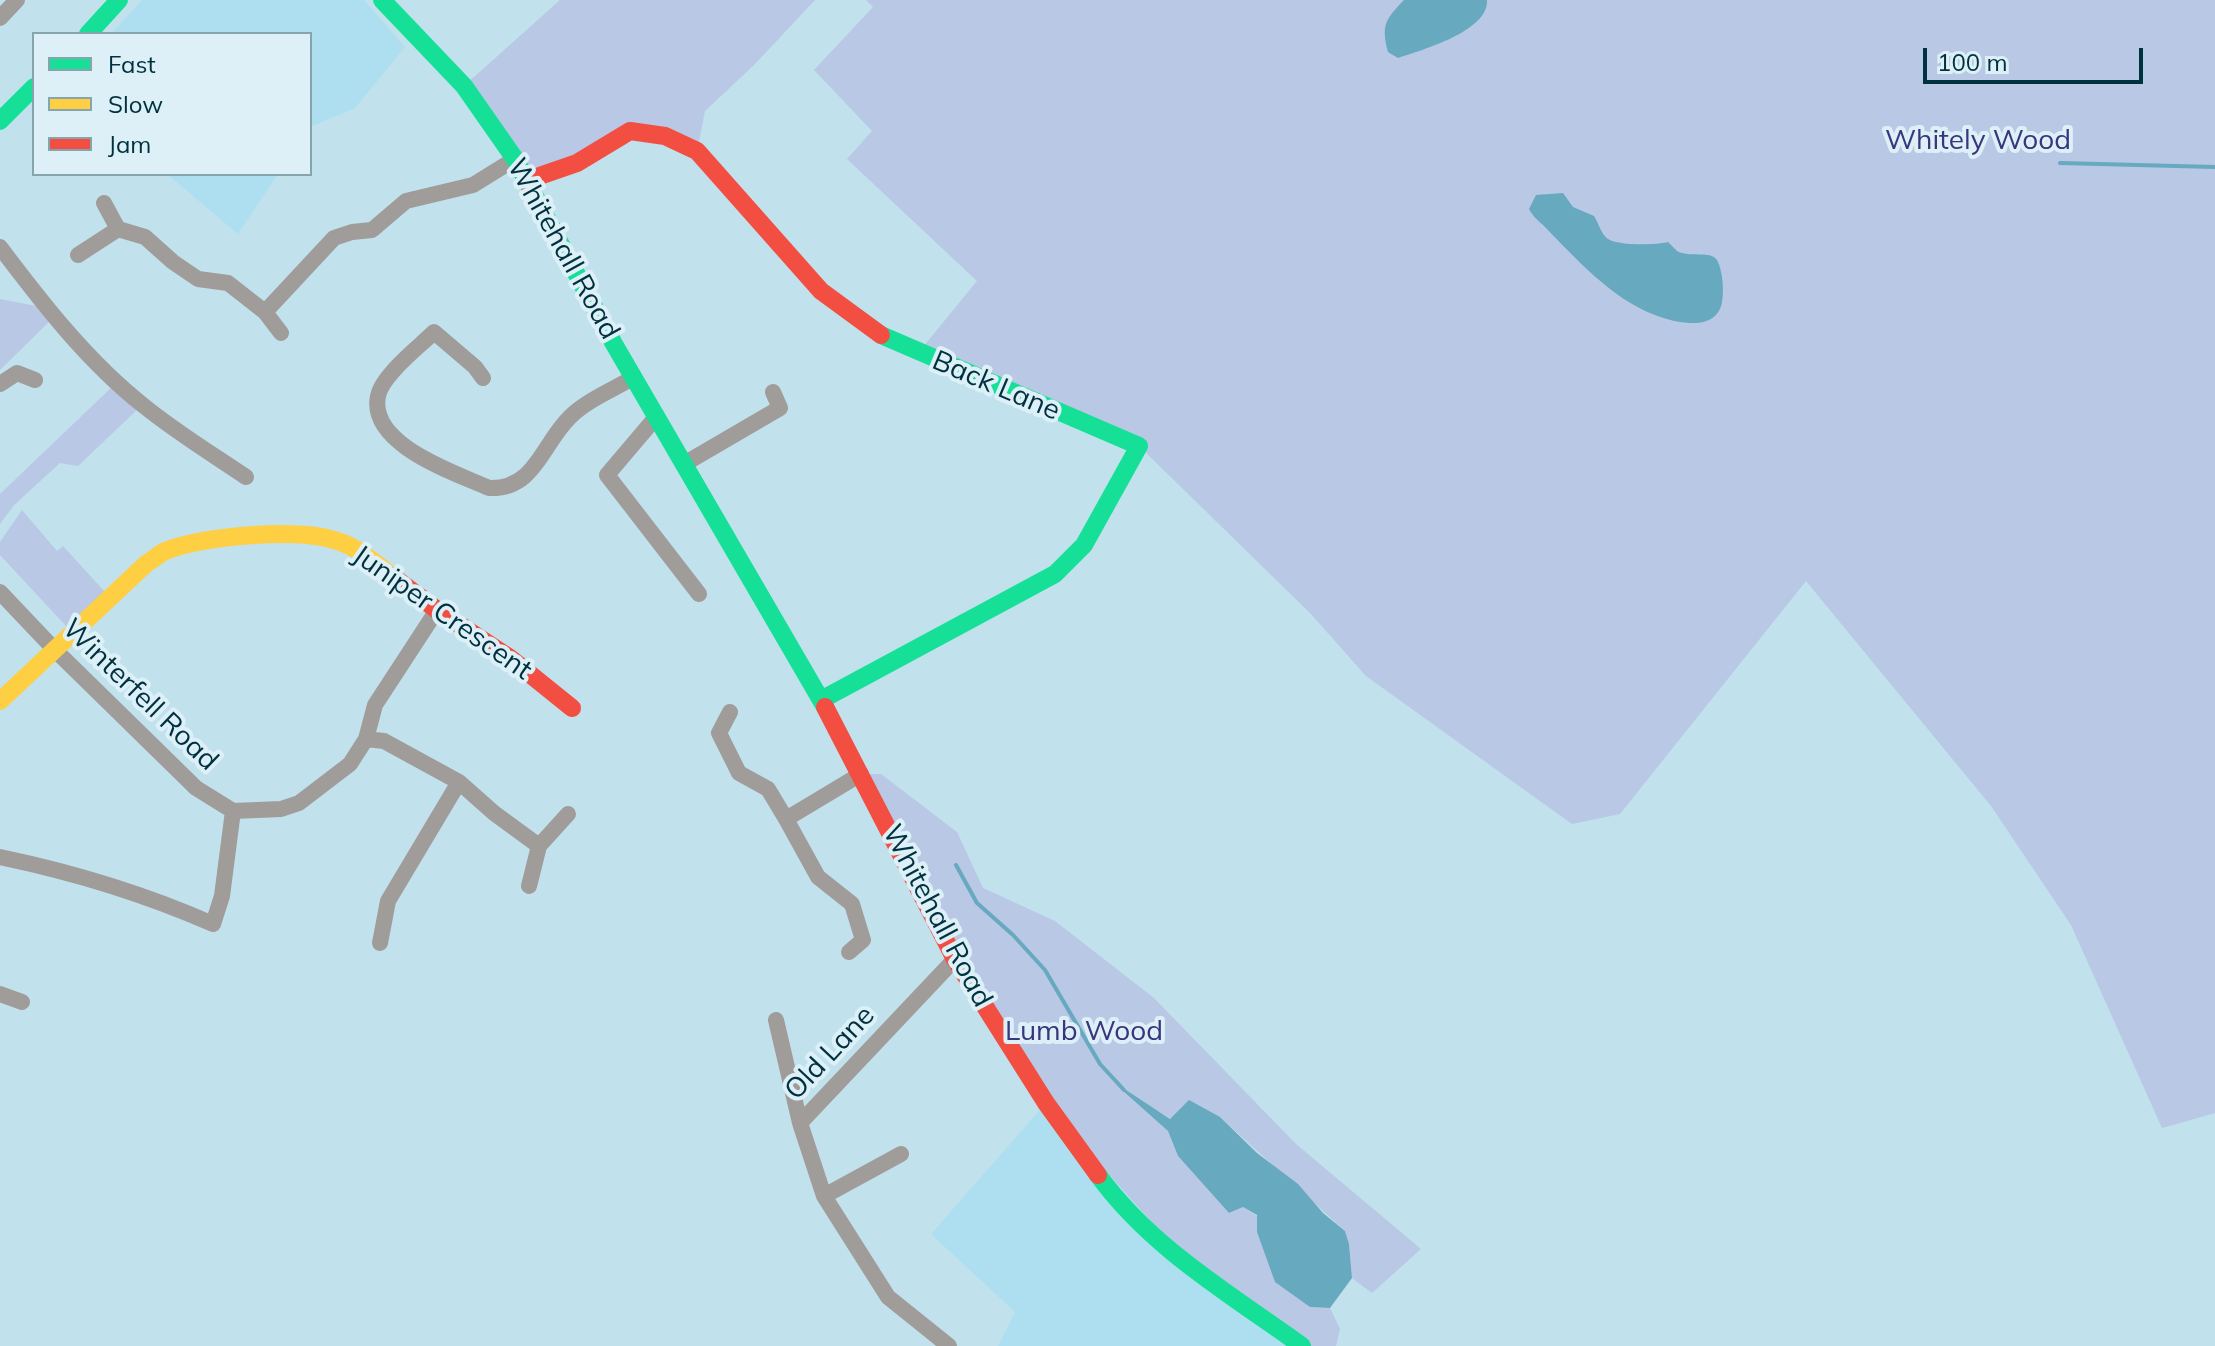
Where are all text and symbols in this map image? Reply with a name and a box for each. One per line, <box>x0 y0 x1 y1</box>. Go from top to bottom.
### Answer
legend <box>32 32 312 176</box>
scale bar <box>1927 32 2147 82</box>
text: 100 m <box>1937 47 2008 77</box>
text: Fast <box>108 49 156 79</box>
text: Slow <box>108 89 163 119</box>
park label: Whitely Wood <box>1885 124 2071 158</box>
text: Jam <box>108 129 151 159</box>
street label: Whitehall Road <box>499 153 627 345</box>
street label: Back Lane <box>927 344 1065 428</box>
street label: Juniper Crescent <box>346 539 538 687</box>
street label: Winterfell Road <box>55 612 225 778</box>
street label: Whitehall Road <box>875 819 999 1013</box>
street label: Old Lane <box>778 999 882 1107</box>
park label: Lumb Wood <box>1005 1015 1163 1049</box>

